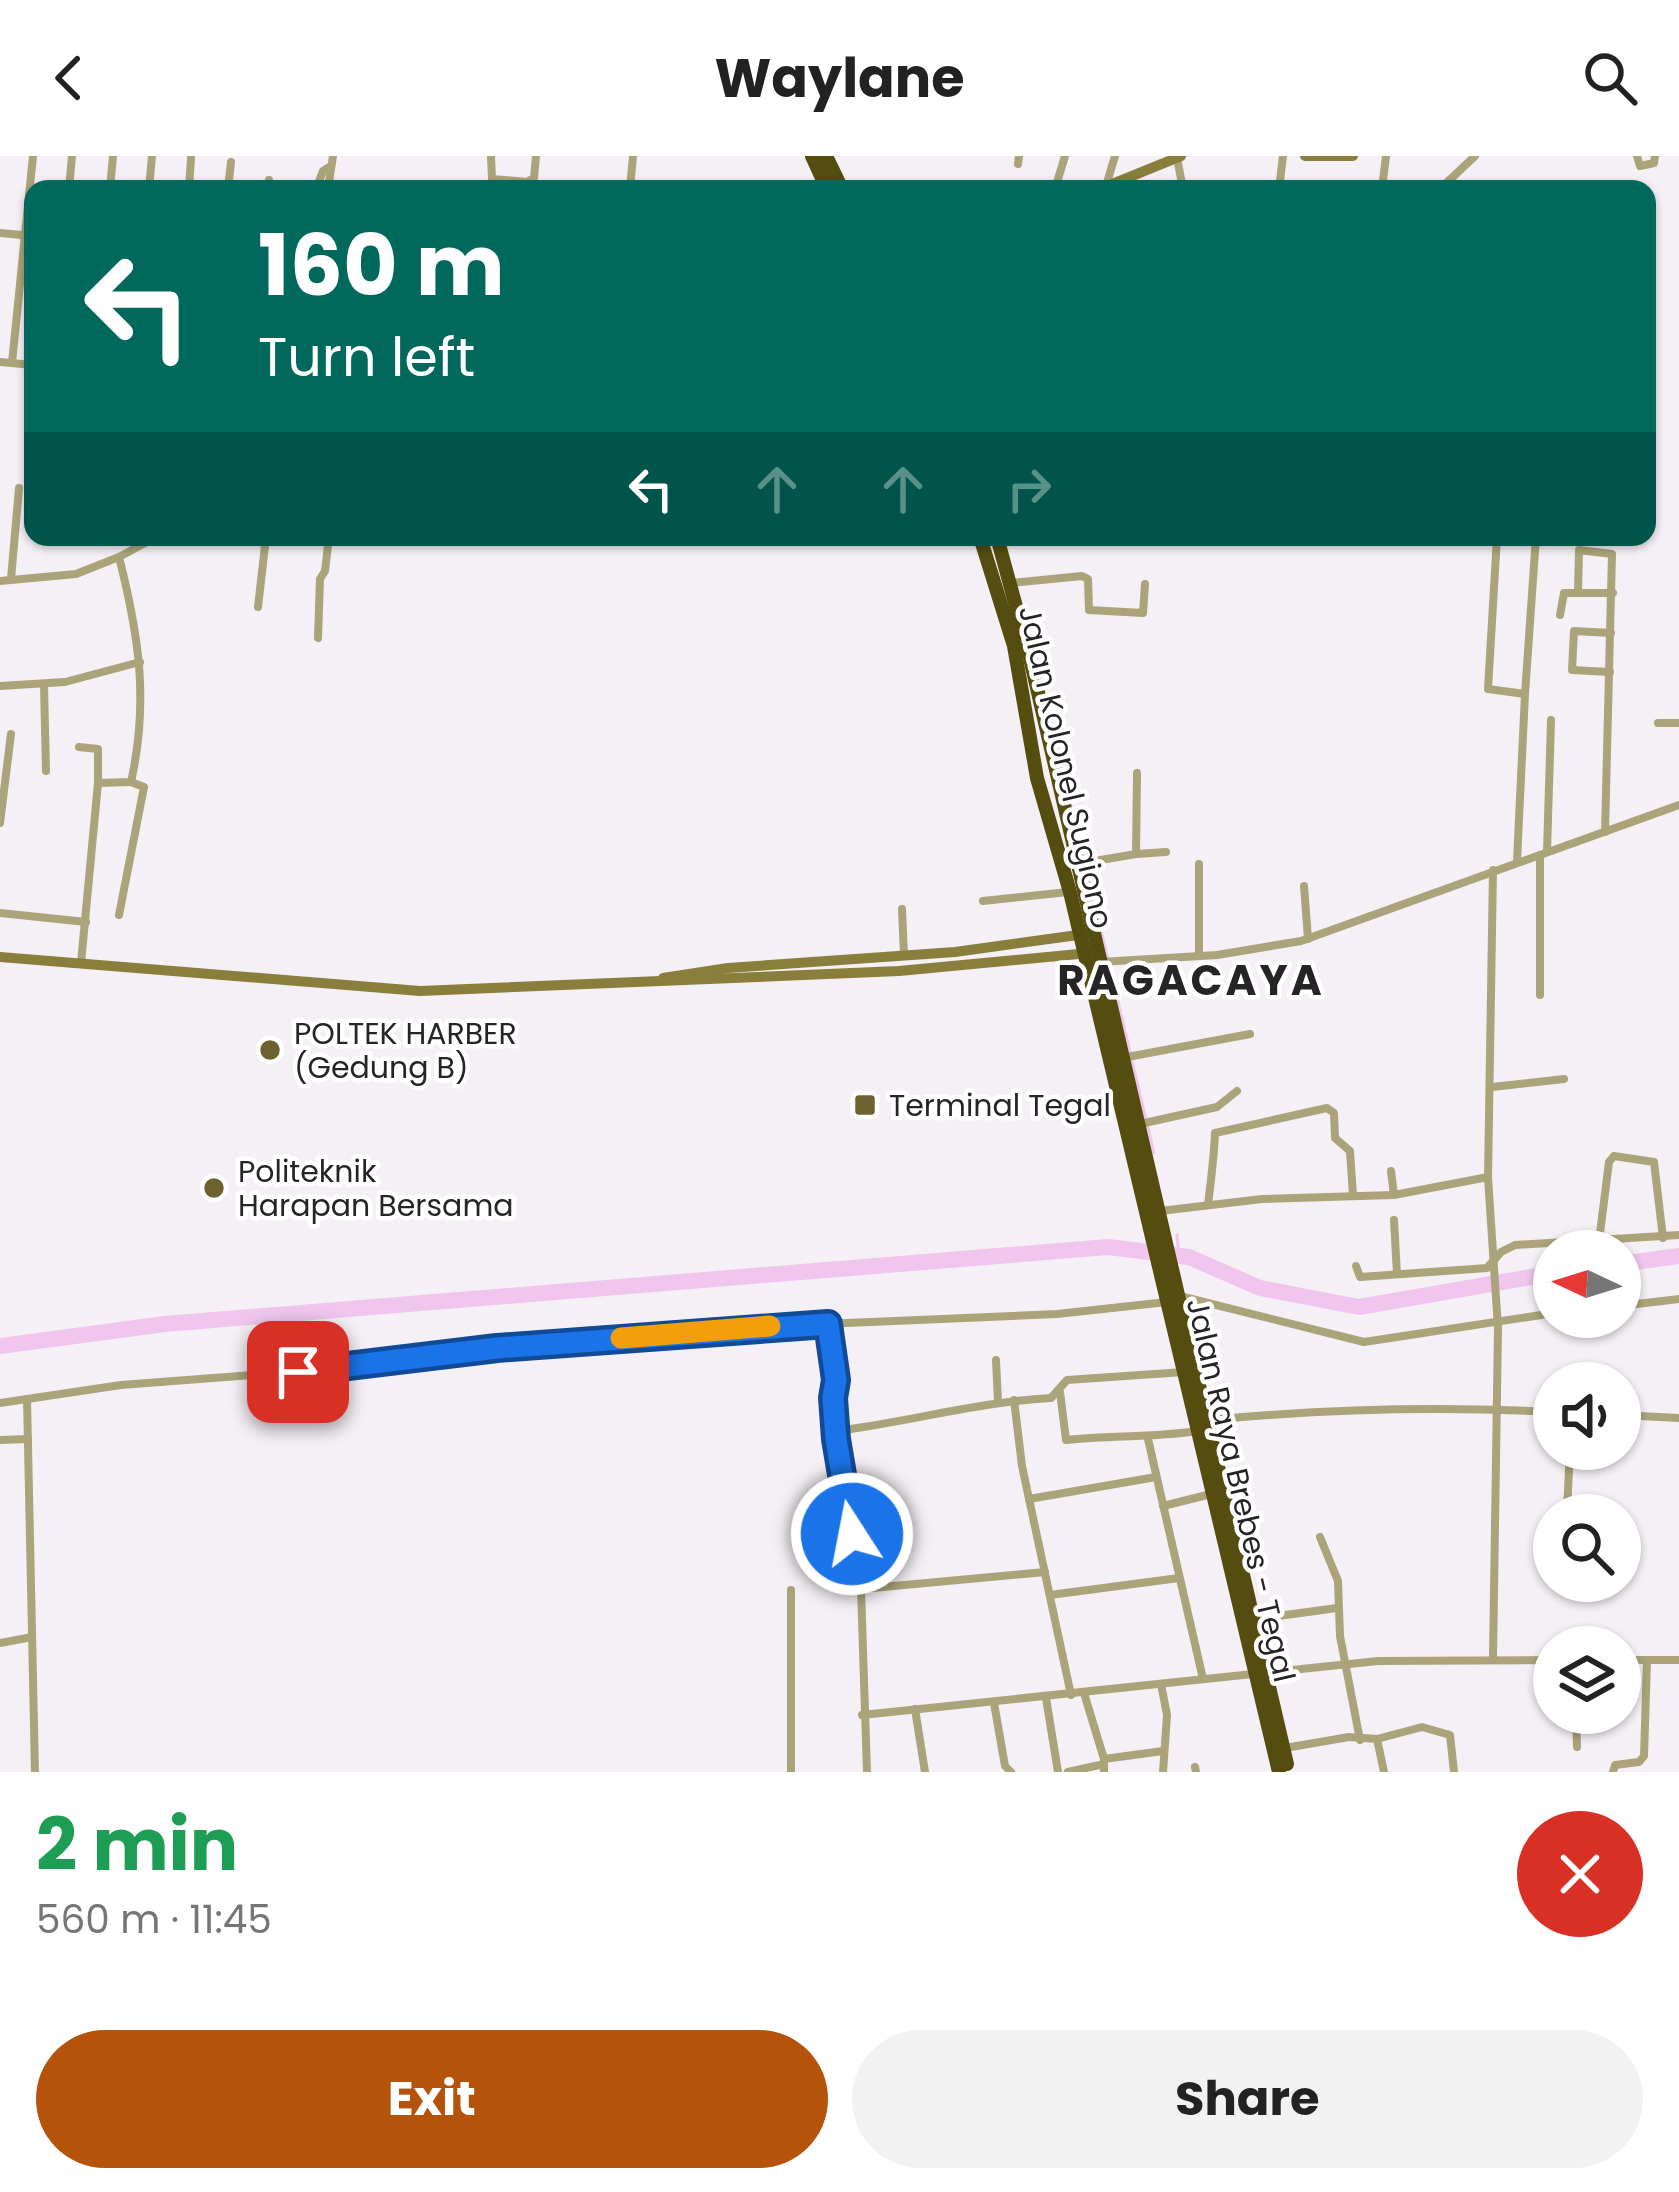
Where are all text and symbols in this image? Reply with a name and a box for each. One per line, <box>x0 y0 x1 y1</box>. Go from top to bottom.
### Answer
text: Waylane <box>715 40 964 116</box>
icon: back <box>36 45 102 111</box>
icon: search <box>1577 45 1643 111</box>
text: 160 m <box>258 207 505 324</box>
icon: left <box>60 228 216 384</box>
text: Turn left <box>258 319 475 395</box>
icon: left <box>618 456 684 522</box>
icon: ahead <box>744 456 810 522</box>
icon: ahead <box>870 456 936 522</box>
icon: right <box>996 456 1062 522</box>
street label: Jalan Kolonel Sugiono <box>1008 601 1124 933</box>
district label: RAGACAYA <box>1057 951 1325 1010</box>
place label: POLTEK HARBER (Gedung B) <box>294 1012 517 1089</box>
marker: POLTEK HARBER (Gedung B) <box>257 1037 283 1063</box>
place label: Terminal Tegal <box>889 1084 1111 1127</box>
marker: Terminal Tegal <box>852 1092 878 1118</box>
place label: Politeknik Harapan Bersama <box>238 1150 514 1227</box>
marker: Politeknik Harapan Bersama <box>201 1175 227 1201</box>
north arrow <box>1533 1230 1641 1338</box>
map controls <box>1533 1230 1641 1734</box>
street label: Jalan Raya Brebes - Tegal <box>1176 1294 1306 1686</box>
pin <box>247 1321 349 1423</box>
icon: arrive <box>265 1339 331 1405</box>
button: sound <box>1533 1362 1641 1470</box>
position arrow <box>789 1471 915 1597</box>
button: search <box>1533 1494 1641 1602</box>
button: layers <box>1533 1626 1641 1734</box>
text: 2 min <box>36 1794 238 1895</box>
button: close <box>1517 1811 1643 1937</box>
text: 560 m · 11:45 <box>36 1892 272 1947</box>
button: Exit <box>36 2030 828 2168</box>
button: Share <box>852 2030 1643 2168</box>

